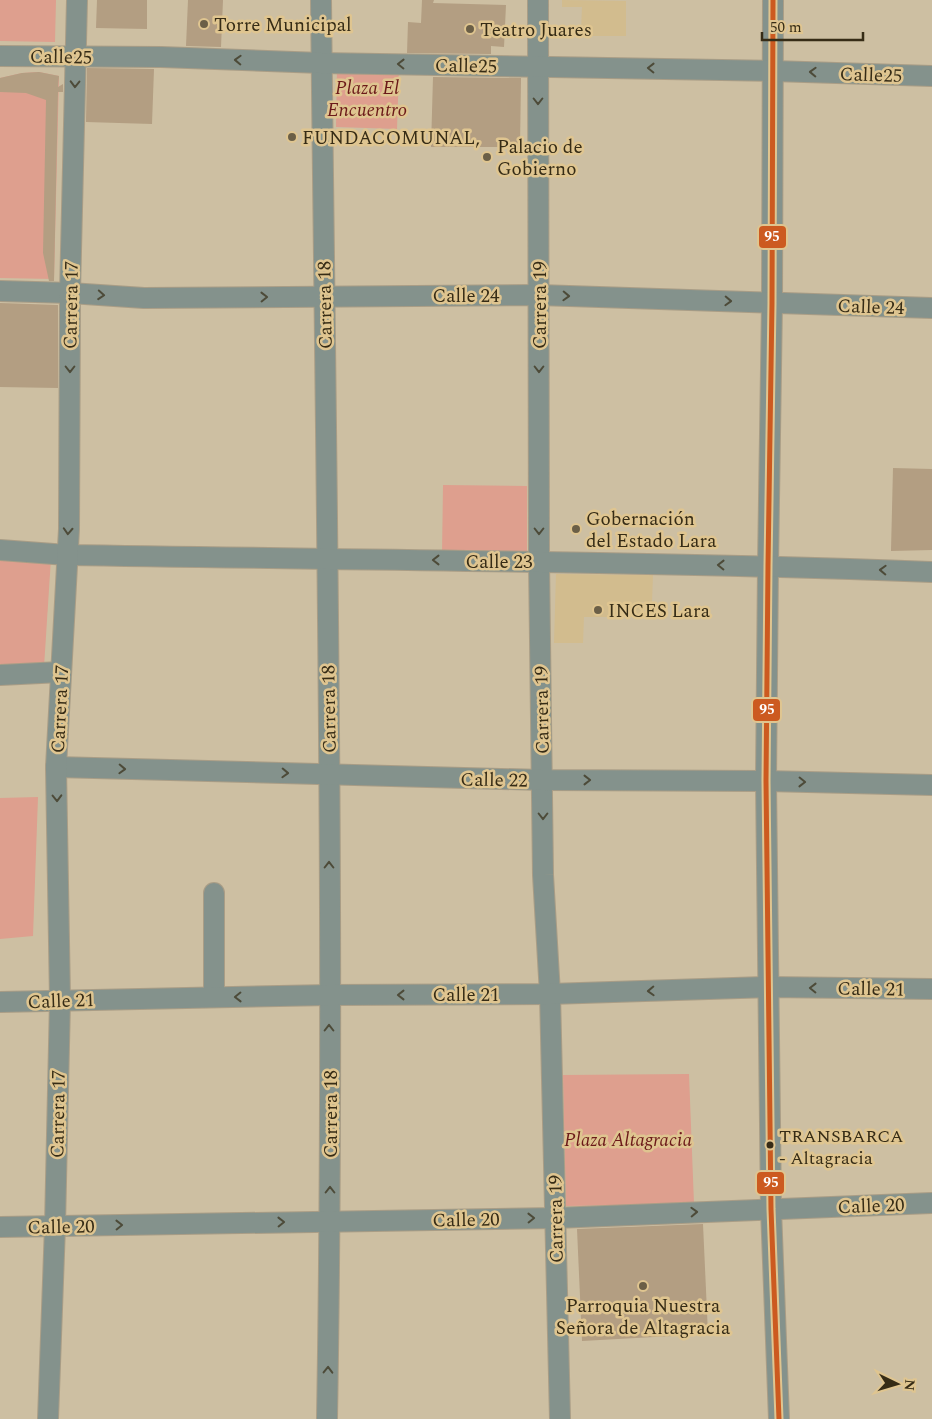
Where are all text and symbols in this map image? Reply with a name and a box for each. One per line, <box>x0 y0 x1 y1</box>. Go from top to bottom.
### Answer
scale bar <box>762 10 863 42</box>
place label: Torre Municipal <box>214 11 352 40</box>
place label: Teatro Juares <box>480 16 592 45</box>
text: 50 m <box>770 16 802 39</box>
marker: Torre Municipal <box>198 18 210 30</box>
marker: Teatro Juares <box>464 23 476 35</box>
street label: Calle25 <box>30 42 92 73</box>
street label: Calle25 <box>435 51 497 82</box>
one-way arrow <box>234 54 242 65</box>
one-way arrow <box>397 59 404 69</box>
street label: Calle25 <box>839 60 903 91</box>
one-way arrow <box>647 63 654 73</box>
one-way arrow <box>809 67 817 77</box>
park label: Plaza El Encuentro <box>327 74 407 125</box>
one-way arrow <box>70 80 80 88</box>
one-way arrow <box>533 98 543 105</box>
place label: FUNDACOMUNAL, <box>302 124 480 153</box>
marker: FUNDACOMUNAL, <box>286 131 298 143</box>
place label: Palacio de Gobierno <box>497 133 583 184</box>
marker: Palacio de Gobierno <box>481 151 493 163</box>
line badge: 95 <box>758 225 787 249</box>
text: 95 <box>764 226 780 247</box>
street label: Carrera 17 <box>56 261 87 349</box>
street label: Carrera 18 <box>310 261 341 349</box>
street label: Carrera 19 <box>526 261 555 349</box>
street label: Calle 24 <box>432 282 500 311</box>
one-way arrow <box>97 290 105 301</box>
one-way arrow <box>260 291 268 302</box>
one-way arrow <box>562 291 570 301</box>
street label: Calle 24 <box>837 292 905 323</box>
one-way arrow <box>725 296 733 306</box>
one-way arrow <box>65 365 75 373</box>
one-way arrow <box>534 365 544 373</box>
place label: Gobernación del Estado Lara <box>586 505 717 556</box>
marker: Gobernación del Estado Lara <box>570 523 582 535</box>
one-way arrow <box>63 527 74 535</box>
one-way arrow <box>534 528 544 535</box>
street label: Calle 23 <box>465 548 533 577</box>
one-way arrow <box>432 555 440 565</box>
one-way arrow <box>717 560 724 570</box>
one-way arrow <box>879 565 887 575</box>
place label: INCES Lara <box>608 597 711 626</box>
marker: INCES Lara <box>592 604 604 616</box>
street label: Carrera 17 <box>44 664 77 754</box>
street label: Carrera 18 <box>314 665 345 753</box>
street label: Carrera 19 <box>527 666 558 754</box>
line badge: 95 <box>752 698 781 722</box>
text: 95 <box>759 699 775 720</box>
one-way arrow <box>119 764 127 774</box>
street label: Calle 22 <box>460 765 528 796</box>
one-way arrow <box>281 768 289 779</box>
one-way arrow <box>584 775 592 785</box>
one-way arrow <box>799 777 807 787</box>
one-way arrow <box>52 795 62 803</box>
one-way arrow <box>538 812 548 820</box>
one-way arrow <box>324 861 334 869</box>
street label: Calle 21 <box>837 974 905 1005</box>
street label: Calle 21 <box>432 981 500 1010</box>
one-way arrow <box>809 982 817 993</box>
one-way arrow <box>647 985 655 996</box>
street label: Calle 21 <box>27 986 95 1017</box>
one-way arrow <box>397 990 404 1000</box>
one-way arrow <box>234 992 242 1002</box>
one-way arrow <box>324 1024 334 1032</box>
street label: Carrera 17 <box>43 1070 74 1158</box>
street label: Carrera 18 <box>317 1070 346 1158</box>
place label: TRANSBARCA - Altagracia <box>779 1123 904 1172</box>
park label: Plaza Altagracia <box>564 1126 692 1155</box>
marker: TRANSBARCA - Altagracia <box>765 1140 775 1150</box>
line badge: 95 <box>756 1171 785 1195</box>
text: 95 <box>763 1172 779 1193</box>
street label: Carrera 19 <box>541 1175 572 1263</box>
one-way arrow <box>325 1186 335 1194</box>
street label: Calle 20 <box>837 1191 905 1222</box>
street label: Calle 20 <box>432 1205 500 1236</box>
one-way arrow <box>690 1207 698 1217</box>
street label: Calle 20 <box>27 1212 95 1243</box>
one-way arrow <box>528 1213 535 1223</box>
one-way arrow <box>278 1217 285 1227</box>
one-way arrow <box>115 1220 123 1230</box>
marker: Parroquia Nuestra Señora de Altagracia <box>637 1280 649 1292</box>
place label: Parroquia Nuestra Señora de Altagracia <box>556 1292 731 1343</box>
north arrow <box>872 1359 922 1409</box>
one-way arrow <box>323 1366 333 1374</box>
text: N <box>898 1378 920 1392</box>

